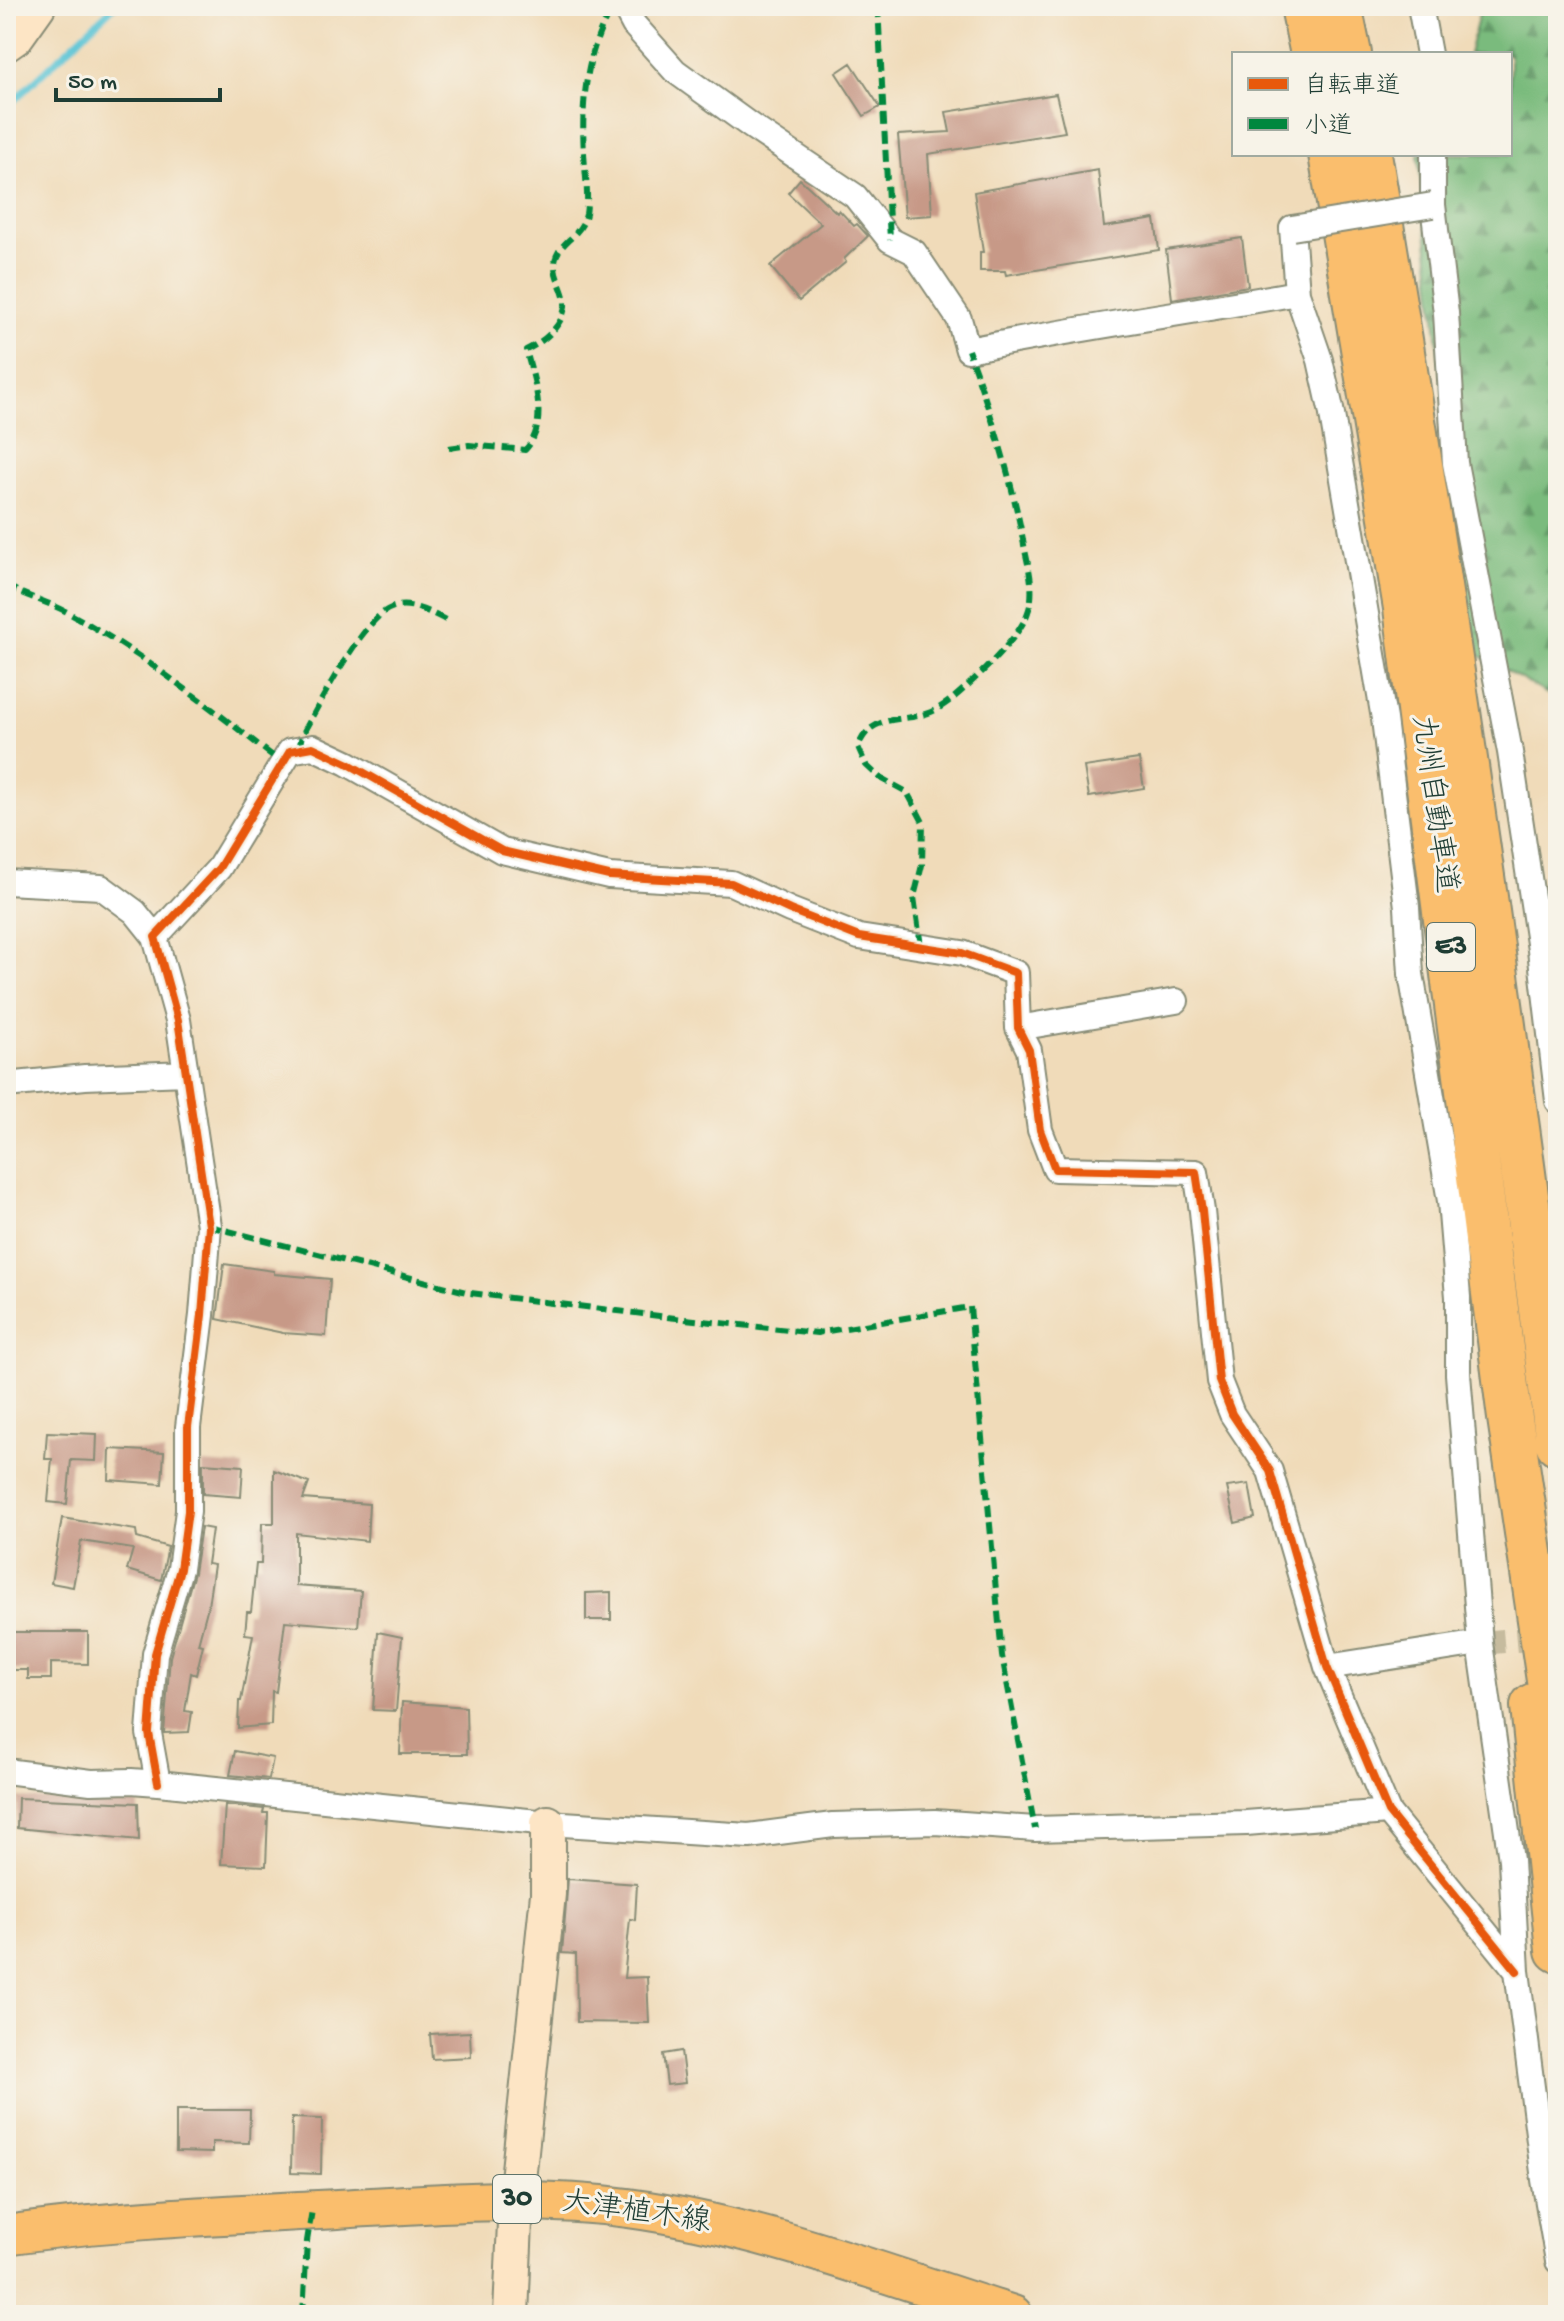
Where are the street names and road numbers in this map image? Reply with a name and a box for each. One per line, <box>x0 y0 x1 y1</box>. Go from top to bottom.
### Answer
street label: 九州自動車道 <box>1402 712 1464 896</box>
road number: E3 <box>1427 923 1475 971</box>
road number: 30 <box>493 2175 541 2223</box>
street label: 大津植木線 <box>559 2184 713 2242</box>

